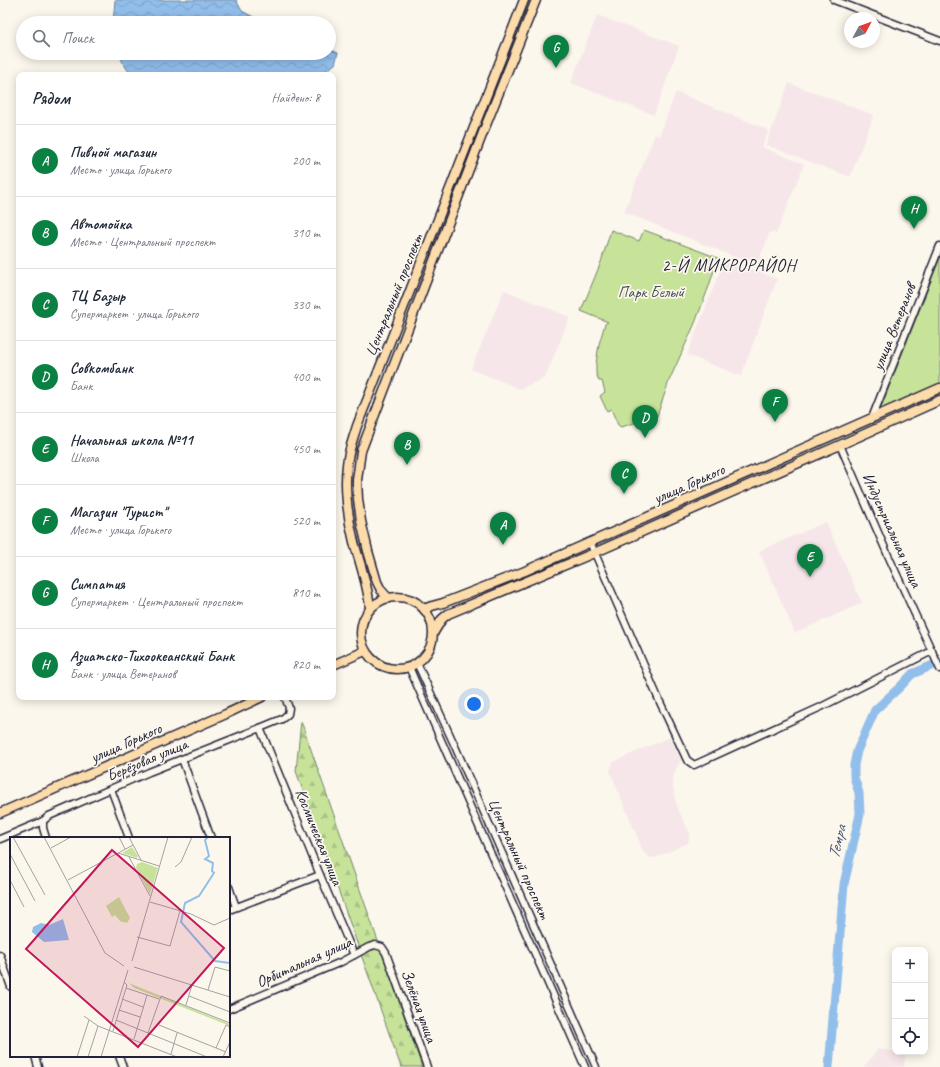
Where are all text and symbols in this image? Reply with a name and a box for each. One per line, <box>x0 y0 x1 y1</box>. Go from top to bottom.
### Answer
north arrow <box>844 12 880 48</box>
search box <box>16 16 336 60</box>
icon: search <box>30 27 52 49</box>
text: Поиск <box>62 29 94 48</box>
pin: G <box>543 35 569 68</box>
text: Рядом <box>32 88 70 109</box>
text: Найдено: 8 <box>272 90 320 106</box>
text: Пивной магазин <box>70 143 156 162</box>
text: A <box>42 153 48 169</box>
text: 200 m <box>292 153 320 169</box>
text: Место · улица Горького <box>70 162 171 178</box>
pin: H <box>901 196 927 229</box>
text: Автомойка <box>70 215 131 234</box>
text: B <box>42 225 48 241</box>
text: 310 m <box>292 225 320 241</box>
street label: Центральный проспект <box>360 230 428 359</box>
text: Место · Центральный проспект <box>70 234 215 250</box>
district label: 2-Й МИКРОРАЙОН <box>662 255 799 276</box>
street label: улица Ветеранов <box>867 278 922 374</box>
park label: Парк Белый <box>618 282 685 302</box>
text: ТЦ Базыр <box>70 287 125 306</box>
text: C <box>42 297 48 313</box>
text: 330 m <box>292 297 320 313</box>
text: Супермаркет · улица Горького <box>70 306 198 322</box>
text: Совкомбанк <box>70 359 133 378</box>
text: D <box>41 369 49 385</box>
text: 400 m <box>292 369 320 385</box>
text: Банк <box>70 378 92 394</box>
pin: F <box>762 389 788 422</box>
pin: D <box>632 405 658 438</box>
text: Начальная школа №11 <box>70 431 193 450</box>
pin: B <box>394 432 420 465</box>
text: E <box>42 441 48 457</box>
text: 450 m <box>292 441 320 457</box>
text: Школа <box>70 450 99 466</box>
street label: улица Горького <box>649 459 729 509</box>
pin: C <box>611 461 637 494</box>
street label: Индустриальная улица <box>858 470 927 592</box>
text: Магазин "Турист" <box>70 503 166 522</box>
pin: A <box>490 512 516 545</box>
text: F <box>42 513 48 529</box>
text: 520 m <box>292 513 320 529</box>
text: Место · улица Горького <box>70 522 171 538</box>
pin: E <box>797 544 823 577</box>
text: Симпатия <box>70 575 125 594</box>
text: G <box>42 585 48 601</box>
text: 810 m <box>292 585 320 601</box>
text: Супермаркет · Центральный проспект <box>70 594 243 610</box>
text: Азиатско-Тихоокеанский Банк <box>70 647 234 666</box>
text: H <box>41 657 49 673</box>
text: 820 m <box>292 657 320 673</box>
text: Банк · улица Ветеранов <box>70 666 176 682</box>
your location <box>464 694 484 714</box>
street label: улица Горького <box>86 718 166 768</box>
street label: Берёзовая улица <box>104 733 192 786</box>
street label: Космическая улица <box>291 786 348 890</box>
street label: Центральный проспект <box>483 795 555 923</box>
water label: Темра <box>823 821 851 861</box>
inset map <box>10 837 230 1057</box>
street label: Орбитальная улица <box>253 932 356 992</box>
map controls <box>892 947 928 1055</box>
button: + <box>892 947 928 983</box>
street label: Зелёная улица <box>397 967 442 1047</box>
button: − <box>892 983 928 1019</box>
button: locate <box>892 1019 928 1055</box>

